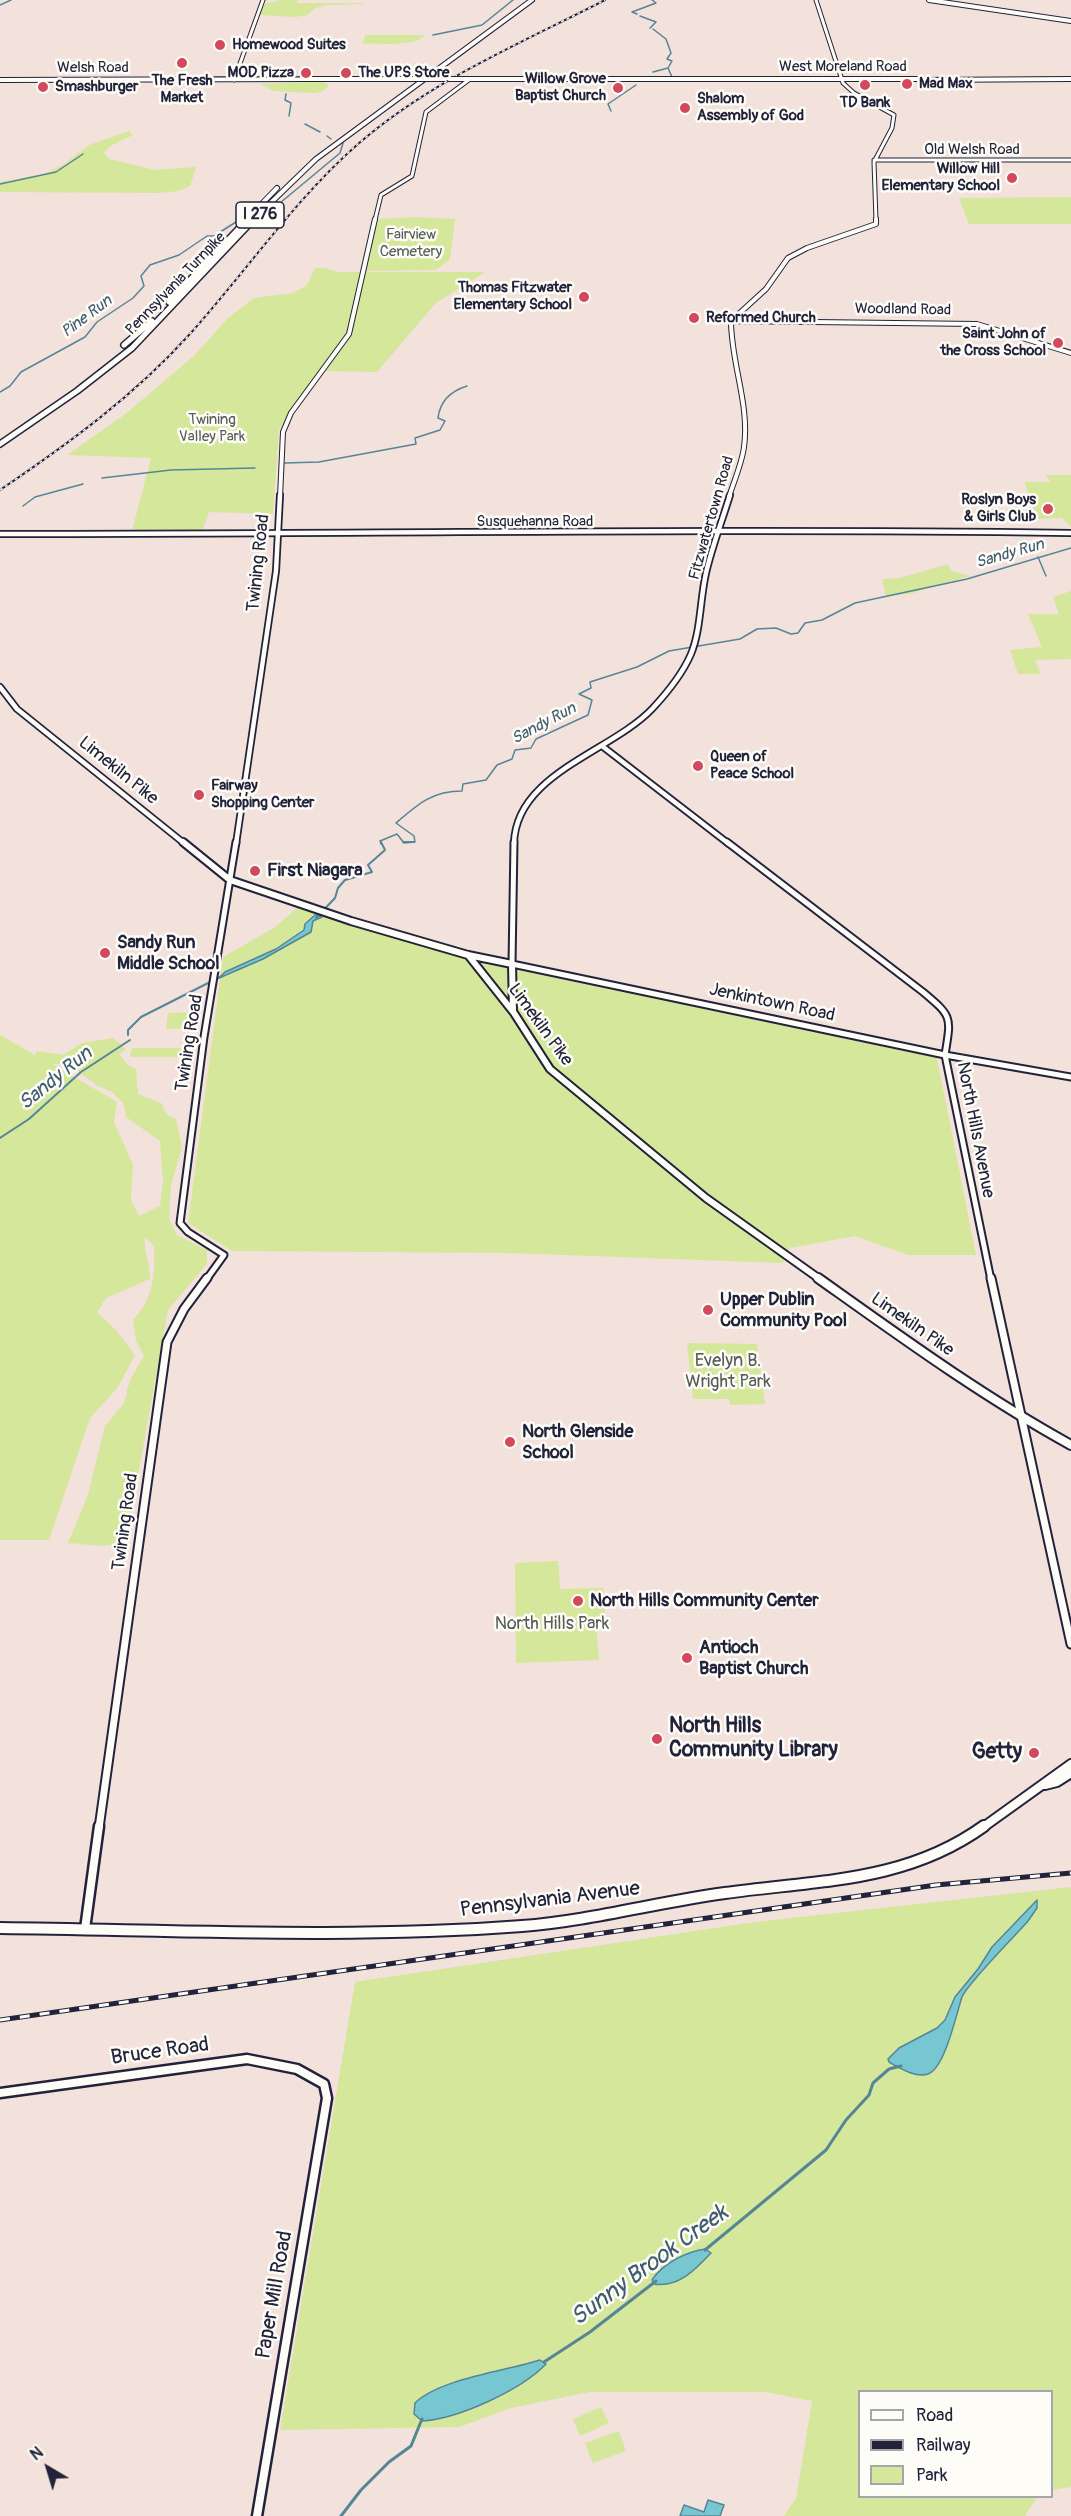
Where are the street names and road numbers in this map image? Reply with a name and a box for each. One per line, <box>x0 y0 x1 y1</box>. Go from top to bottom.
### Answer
street label: West Moreland Road <box>779 58 907 76</box>
street label: Welsh Road <box>57 59 129 77</box>
street label: Old Welsh Road <box>924 141 1020 159</box>
road number: I 276 <box>236 202 284 228</box>
street label: Pennsylvania Turnpike <box>122 229 230 339</box>
street label: Woodland Road <box>855 300 951 320</box>
street label: Fitzwatertown Road <box>686 454 738 582</box>
street label: Twining Road <box>243 513 275 613</box>
street label: Susquehanna Road <box>477 513 593 531</box>
street label: Limekiln Pike <box>74 732 162 810</box>
street label: Jenkintown Road <box>707 979 837 1027</box>
street label: Limekiln Pike <box>503 980 577 1070</box>
street label: Twining Road <box>172 993 208 1093</box>
street label: North Hills Avenue <box>951 1060 999 1200</box>
street label: Limekiln Pike <box>866 1289 958 1361</box>
street label: Twining Road <box>108 1472 144 1572</box>
street label: Pennsylvania Avenue <box>458 1876 642 1924</box>
street label: Bruce Road <box>109 2033 211 2071</box>
street label: Paper Mill Road <box>251 2229 299 2361</box>

